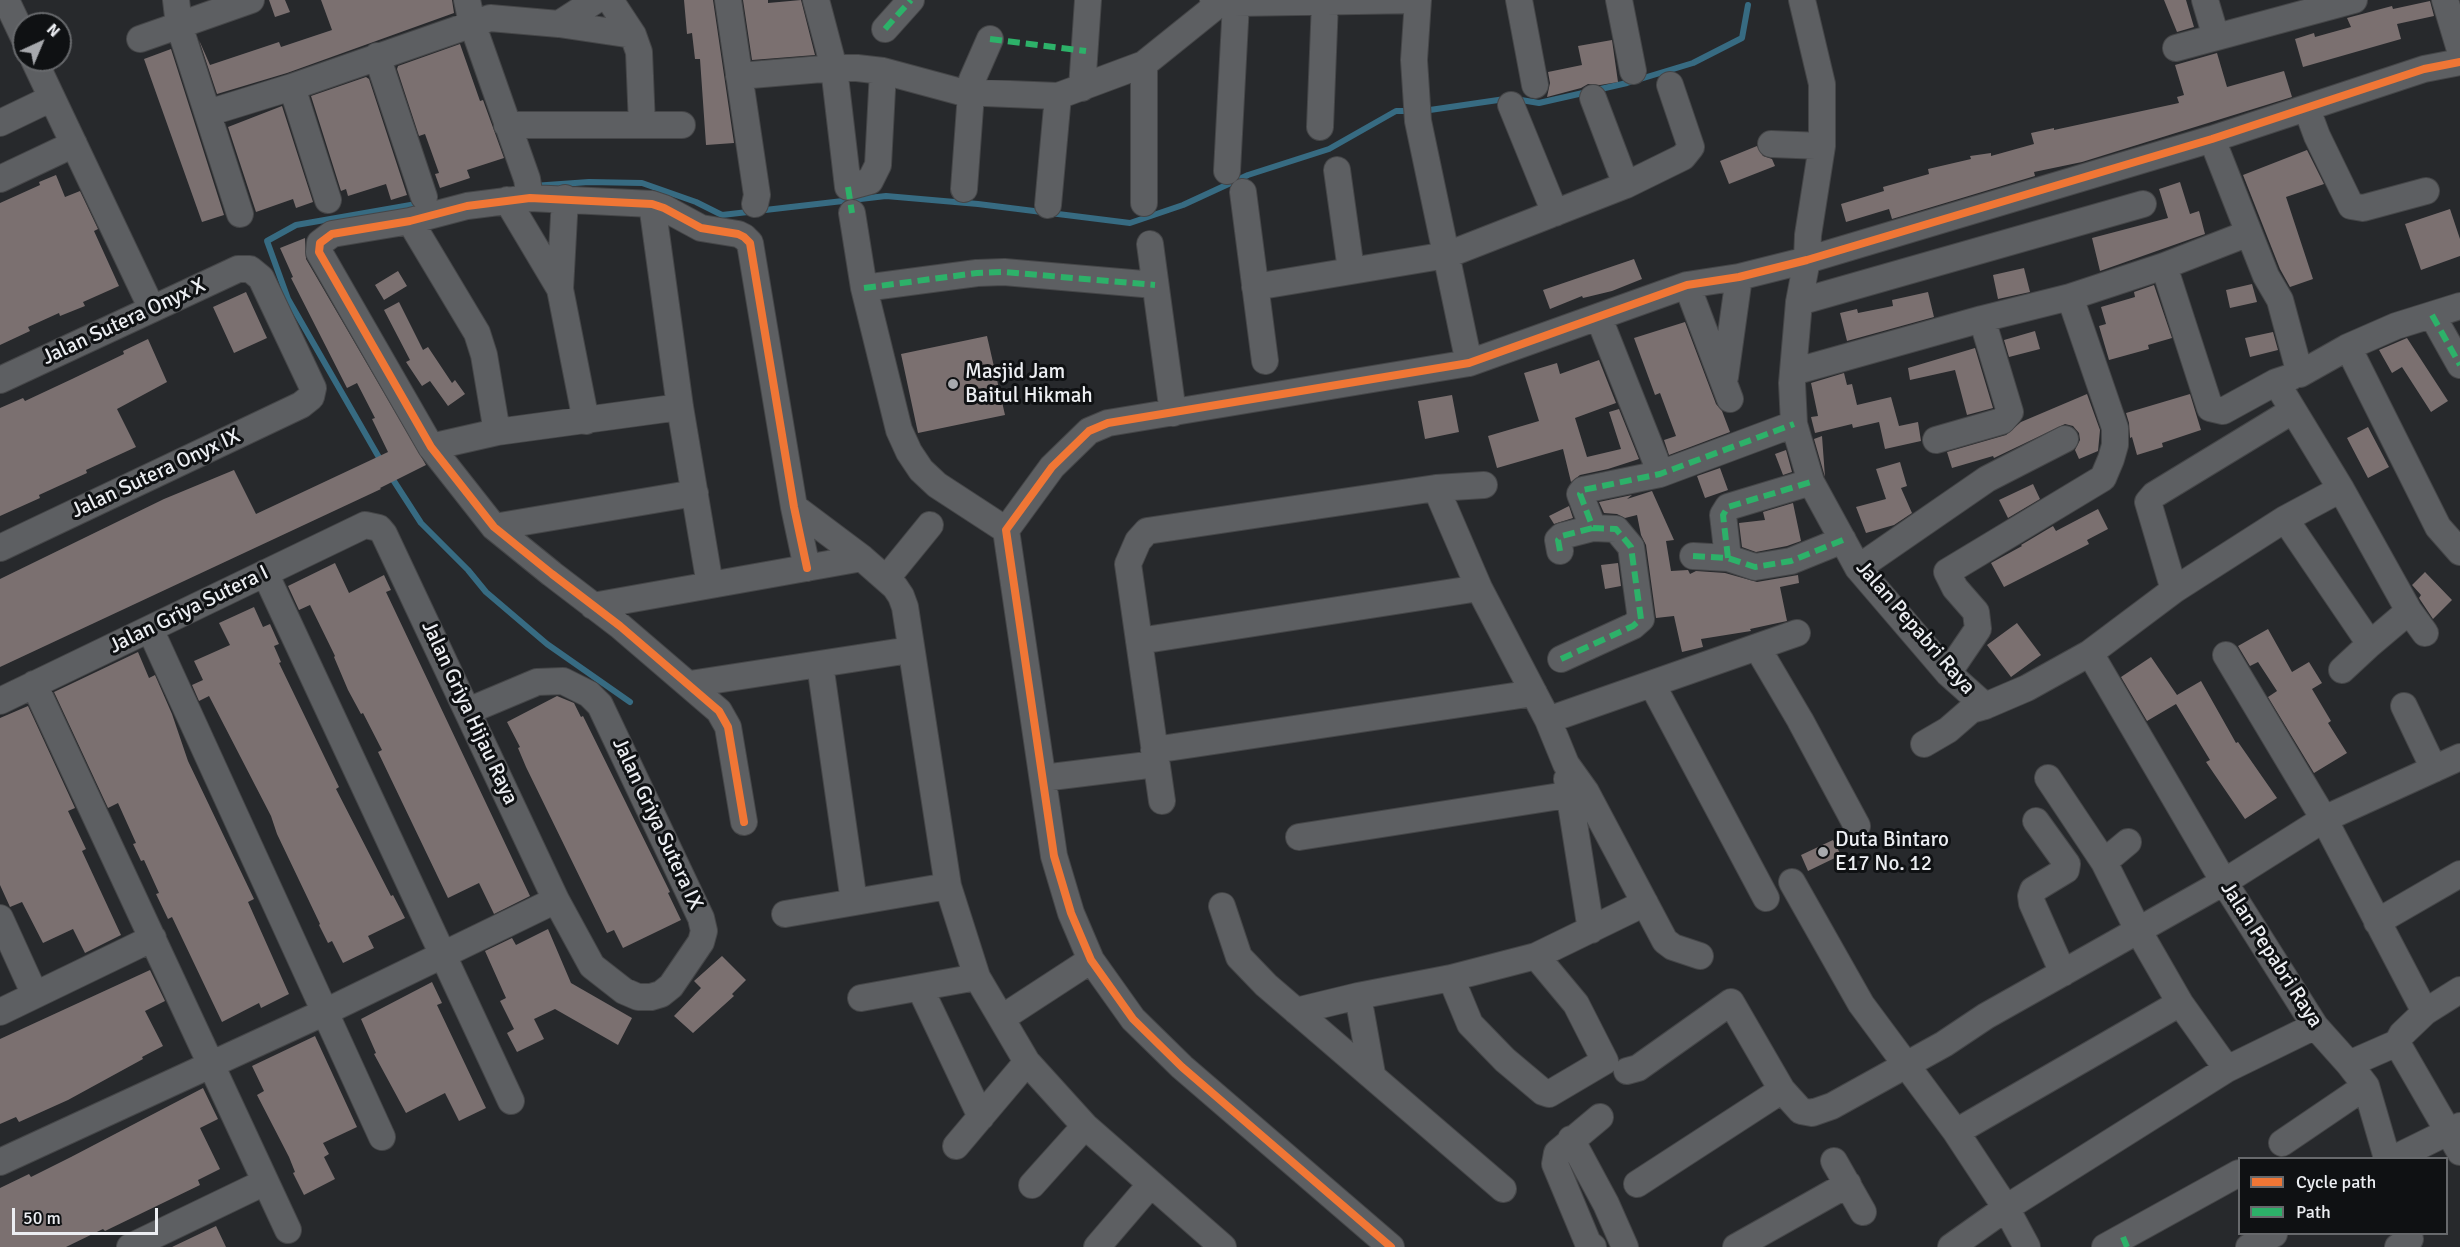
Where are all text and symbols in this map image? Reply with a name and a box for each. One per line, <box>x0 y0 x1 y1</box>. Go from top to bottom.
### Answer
north arrow <box>12 12 72 72</box>
text: N <box>42 19 64 42</box>
street label: Jalan Sutera Onyx X <box>38 273 210 371</box>
place label: Masjid Jam Baitul Hikmah <box>965 359 1093 409</box>
marker: Masjid Jam Baitul Hikmah <box>946 377 960 391</box>
street label: Jalan Sutera Onyx IX <box>67 424 245 524</box>
street label: Jalan Pepabri Raya <box>1850 556 1980 700</box>
street label: Jalan Griya Sutera I <box>105 560 273 660</box>
street label: Jalan Griya Hijau Raya <box>415 617 523 809</box>
street label: Jalan Griya Sutera IX <box>606 734 708 914</box>
place label: Duta Bintaro E17 No. 12 <box>1835 827 1949 877</box>
marker: Duta Bintaro E17 No. 12 <box>1816 845 1830 859</box>
street label: Jalan Pepabri Raya <box>2215 877 2327 1033</box>
legend <box>2238 1157 2448 1235</box>
text: Cycle path <box>2296 1171 2376 1193</box>
scale bar <box>15 1196 160 1234</box>
text: Path <box>2296 1201 2331 1223</box>
text: 50 m <box>23 1207 61 1229</box>

